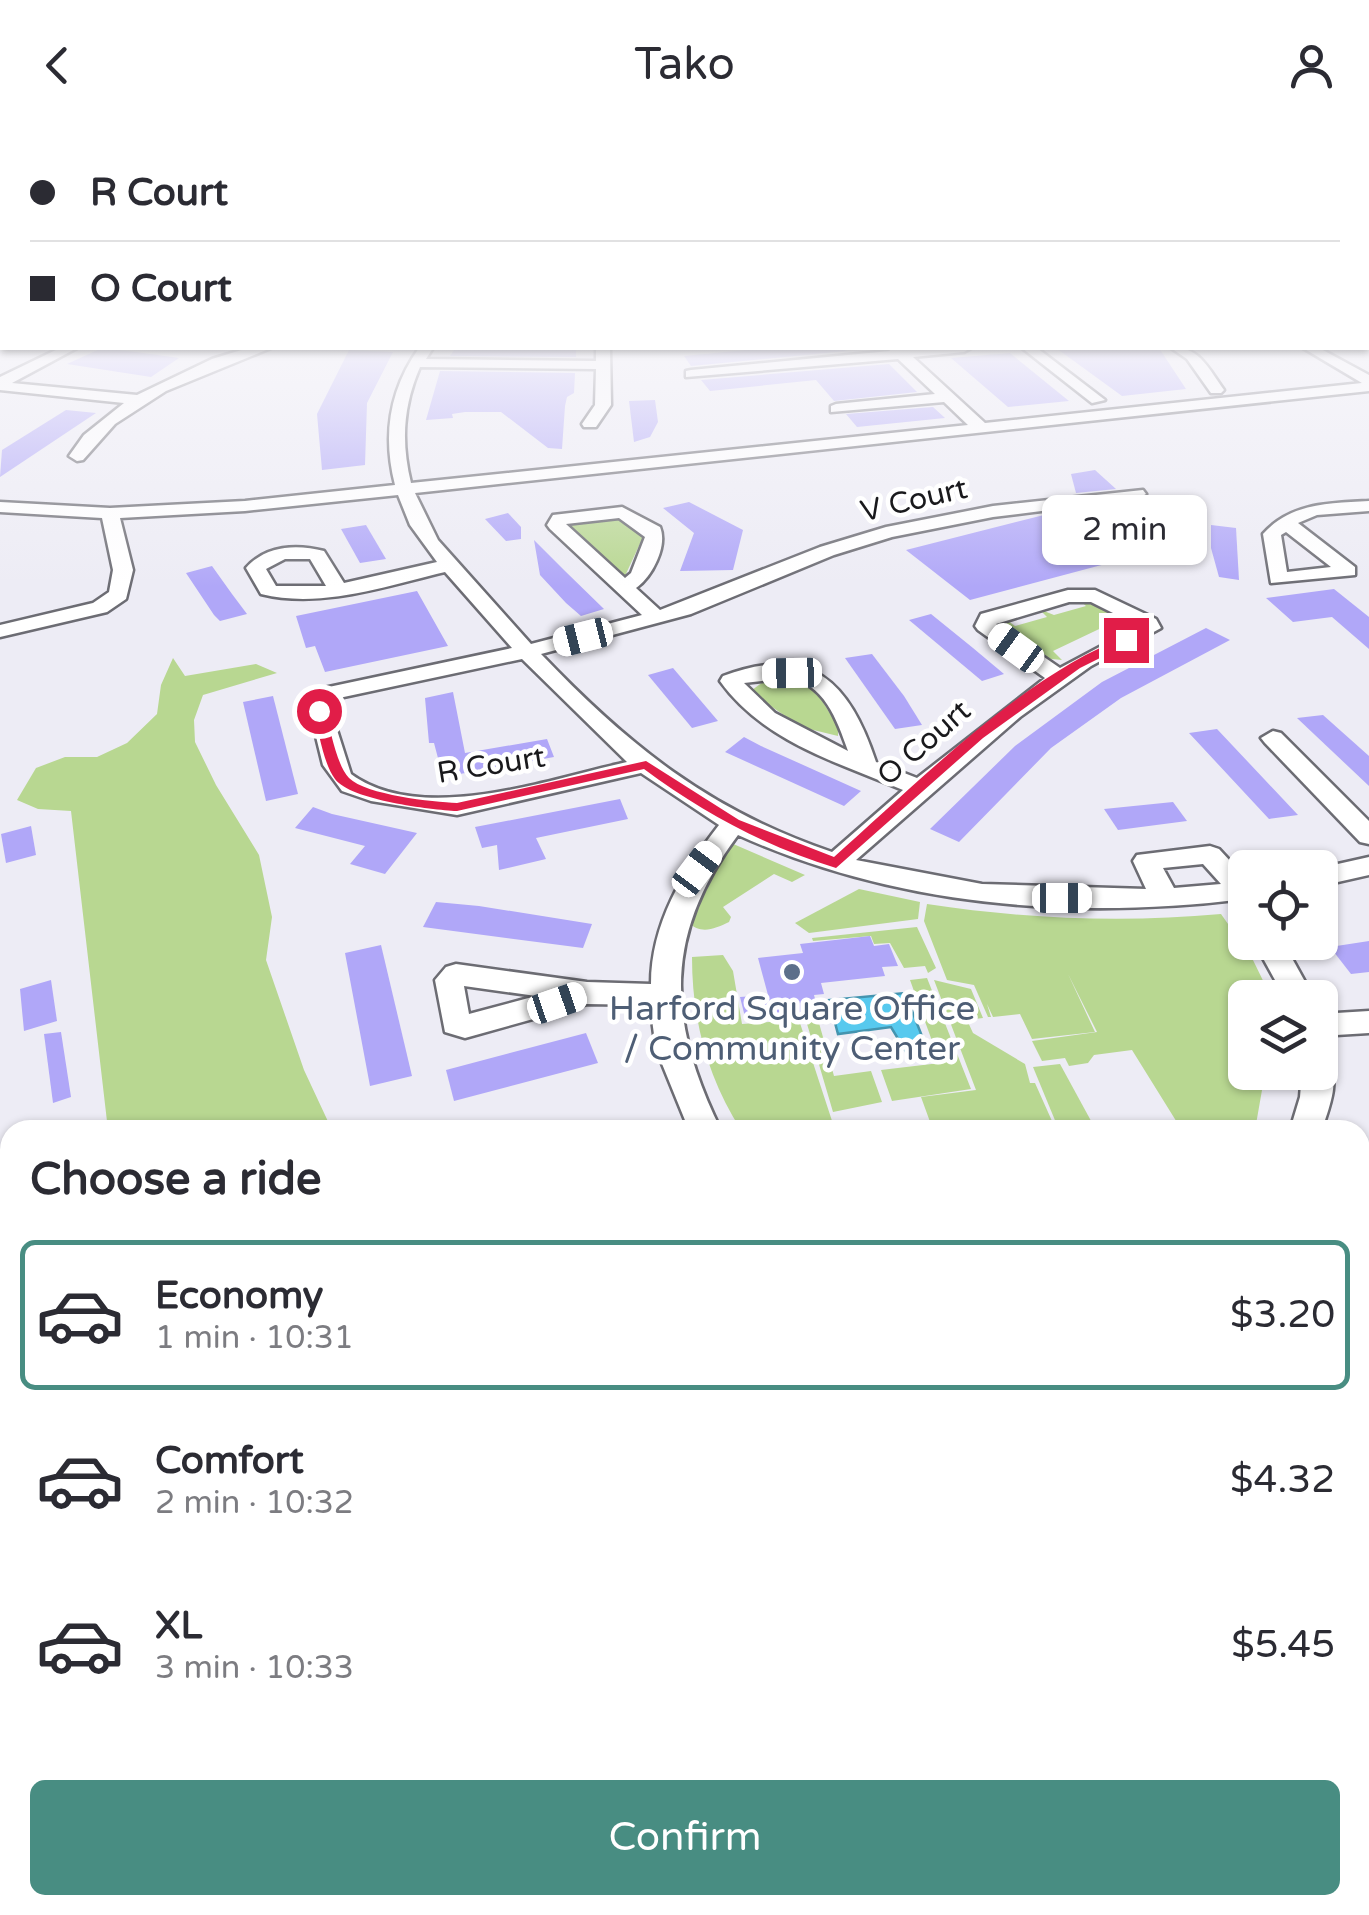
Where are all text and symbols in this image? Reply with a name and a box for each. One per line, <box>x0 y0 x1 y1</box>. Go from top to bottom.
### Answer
icon: back <box>30 38 85 93</box>
text: Tako <box>634 38 735 92</box>
icon: person <box>1284 38 1339 93</box>
text: R Court <box>90 170 228 216</box>
text: O Court <box>90 266 232 312</box>
street label: V Court <box>857 470 971 530</box>
callout: 2 min <box>1044 495 1208 565</box>
text: 2 min <box>1082 511 1167 549</box>
car <box>550 615 616 659</box>
car <box>983 618 1049 678</box>
route end <box>1104 618 1149 663</box>
car <box>762 657 822 689</box>
route start <box>297 689 342 734</box>
street label: O Court <box>870 692 978 794</box>
street label: R Court <box>434 738 548 792</box>
car <box>667 836 727 902</box>
map controls <box>1228 850 1338 1090</box>
button: locate <box>1228 850 1338 960</box>
car <box>1032 883 1092 913</box>
marker: Harford Square Office / Community Center <box>781 961 803 983</box>
car <box>524 979 590 1027</box>
button: layers <box>1228 980 1338 1090</box>
place label: Harford Square Office / Community Center <box>609 988 975 1070</box>
text: Choose a ride <box>30 1153 321 1207</box>
icon: car <box>35 1270 125 1360</box>
text: Economy <box>155 1273 323 1319</box>
text: $3.20 <box>1230 1292 1335 1338</box>
text: 1 min · 10:31 <box>155 1319 354 1357</box>
icon: car <box>35 1435 125 1525</box>
text: Comfort <box>155 1438 304 1484</box>
text: $4.32 <box>1230 1457 1335 1503</box>
text: 2 min · 10:32 <box>155 1484 354 1522</box>
icon: car <box>35 1600 125 1690</box>
text: XL <box>155 1603 202 1649</box>
text: $5.45 <box>1231 1622 1335 1668</box>
text: 3 min · 10:33 <box>155 1649 354 1687</box>
button: Confirm <box>30 1780 1340 1895</box>

